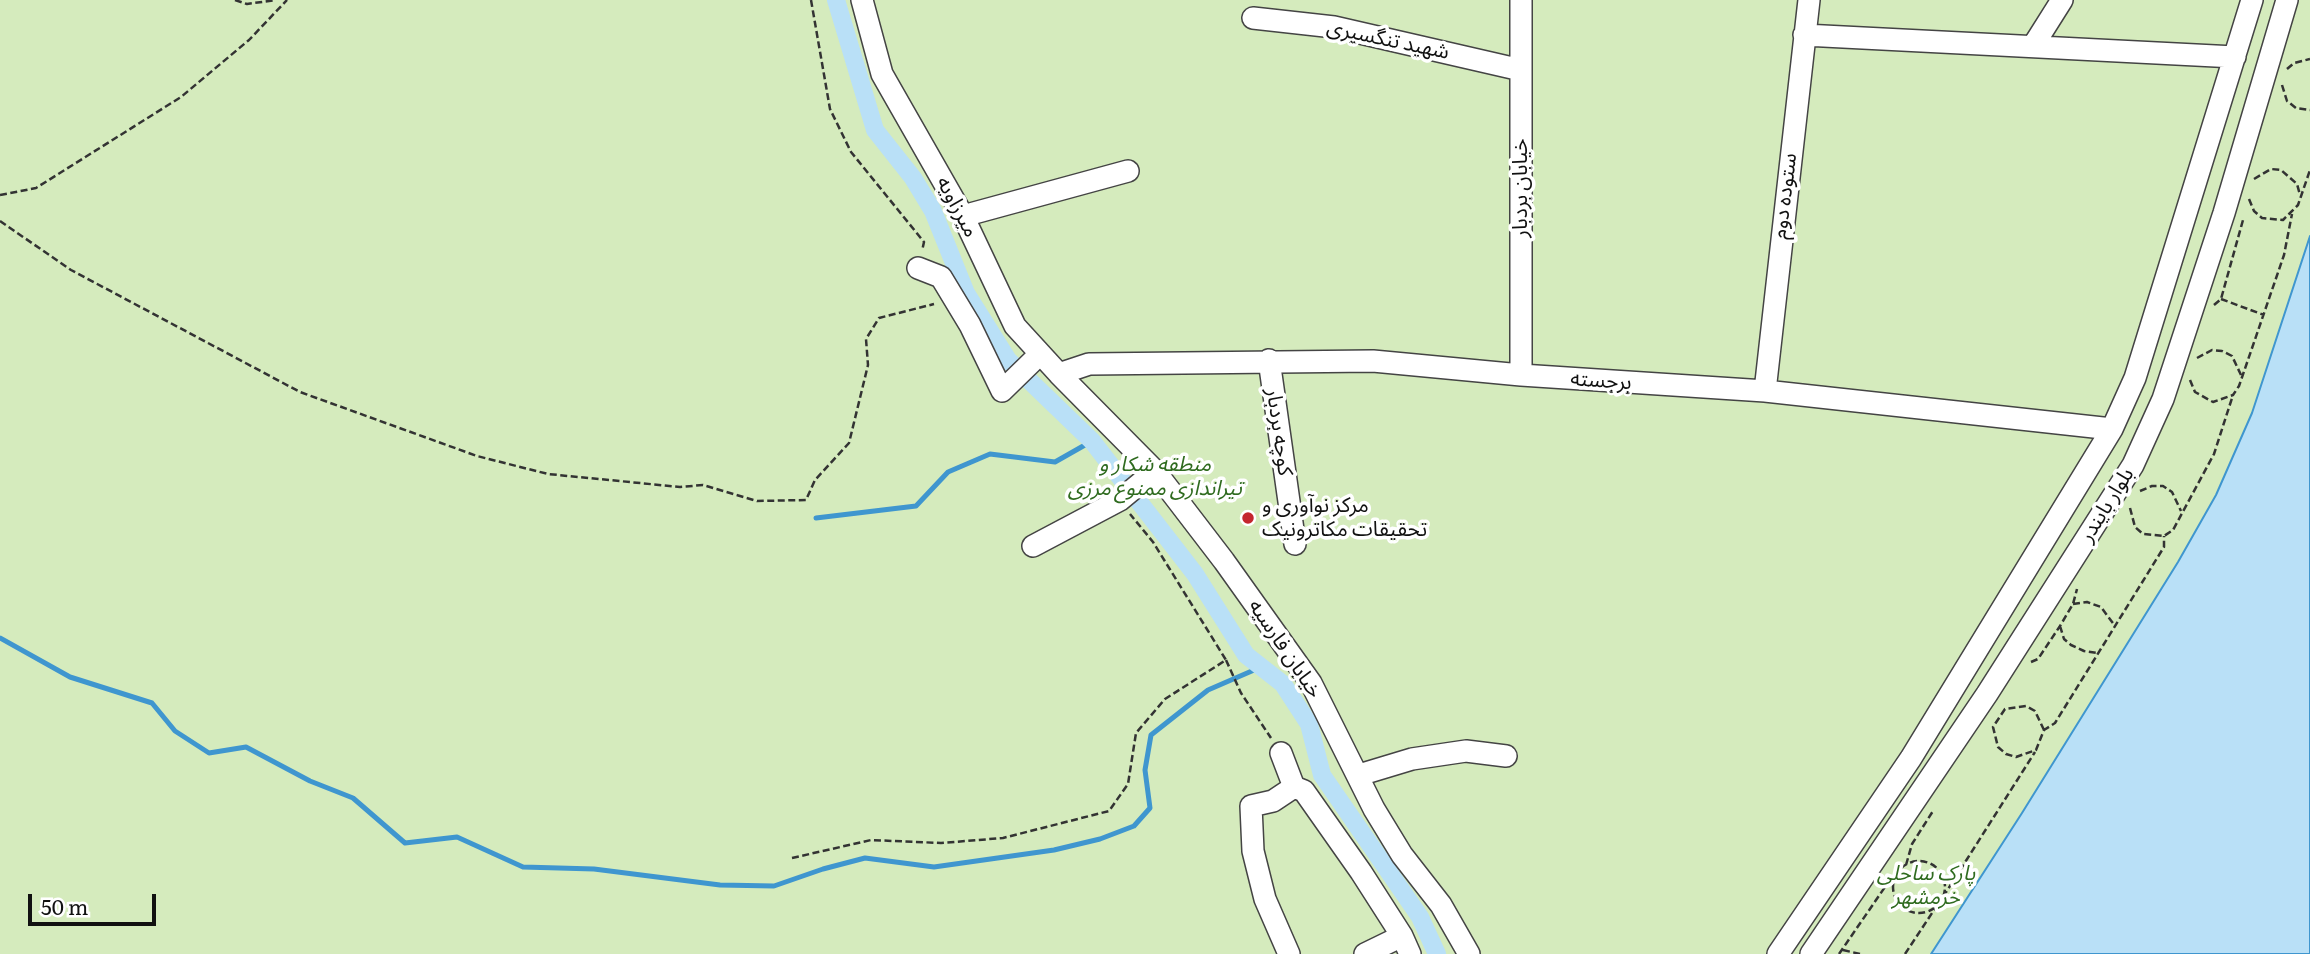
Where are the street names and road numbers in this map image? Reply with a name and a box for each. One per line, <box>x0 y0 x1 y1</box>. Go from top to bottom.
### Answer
street label: شهید تنگسیری <box>1325 15 1451 65</box>
street label: خیابان بردبار <box>1508 138 1534 238</box>
street label: ستوده دوم <box>1767 152 1803 240</box>
street label: میرزاویه <box>931 172 983 242</box>
street label: برجسته <box>1570 366 1632 396</box>
street label: کوچه بردبار <box>1260 387 1298 477</box>
street label: بلوار بایندر <box>2074 463 2140 547</box>
street label: خیابان فارسیه <box>1243 595 1327 703</box>

